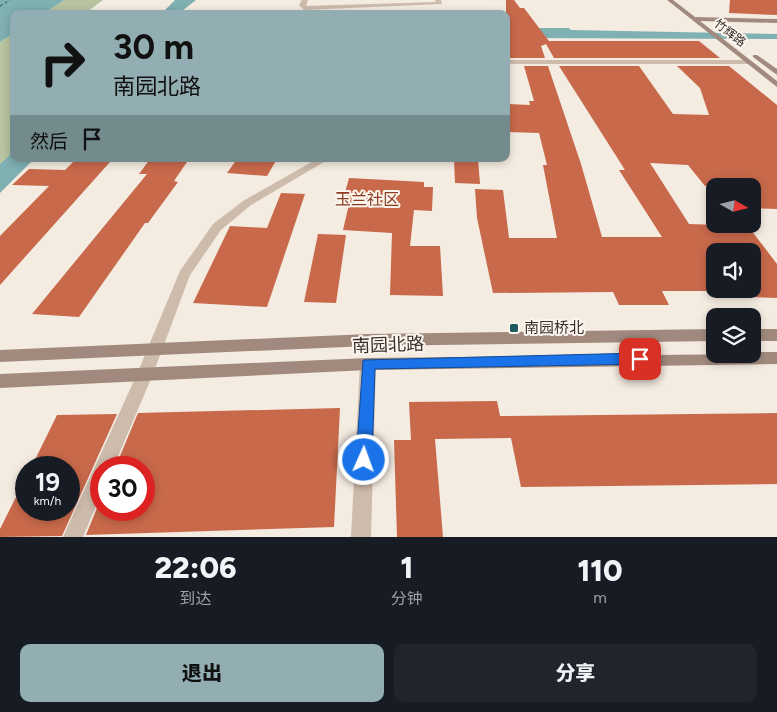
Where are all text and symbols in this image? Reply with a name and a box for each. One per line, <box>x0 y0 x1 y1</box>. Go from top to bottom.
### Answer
street label: 竹辉路 <box>712 16 748 50</box>
text: 30 m <box>113 26 194 68</box>
icon: right <box>30 30 95 95</box>
text: 南园北路 <box>113 73 201 100</box>
icon: arrive <box>78 125 106 153</box>
text: 然后 <box>30 130 68 153</box>
north arrow <box>706 178 761 232</box>
map controls <box>706 178 761 363</box>
district label: 玉兰社区 <box>335 190 399 209</box>
button: sound <box>706 243 761 298</box>
button: layers <box>706 308 761 363</box>
place label: 南园桥北 <box>524 319 584 337</box>
marker: 南园桥北 <box>508 322 520 334</box>
street label: 南园北路 <box>352 333 424 357</box>
pin <box>619 338 661 380</box>
icon: arrive <box>626 345 654 373</box>
position arrow <box>337 433 389 485</box>
speed limit sign: 30 <box>90 456 155 521</box>
text: 19 <box>35 467 60 497</box>
text: km/h <box>34 494 61 508</box>
text: 22:06 <box>154 549 237 586</box>
text: 1 <box>401 549 413 586</box>
text: 110 <box>577 552 623 589</box>
text: m <box>593 588 607 607</box>
text: 到达 <box>179 589 212 608</box>
text: 分钟 <box>391 589 423 608</box>
button: 退出 <box>20 644 384 702</box>
button: 分享 <box>394 644 757 702</box>

